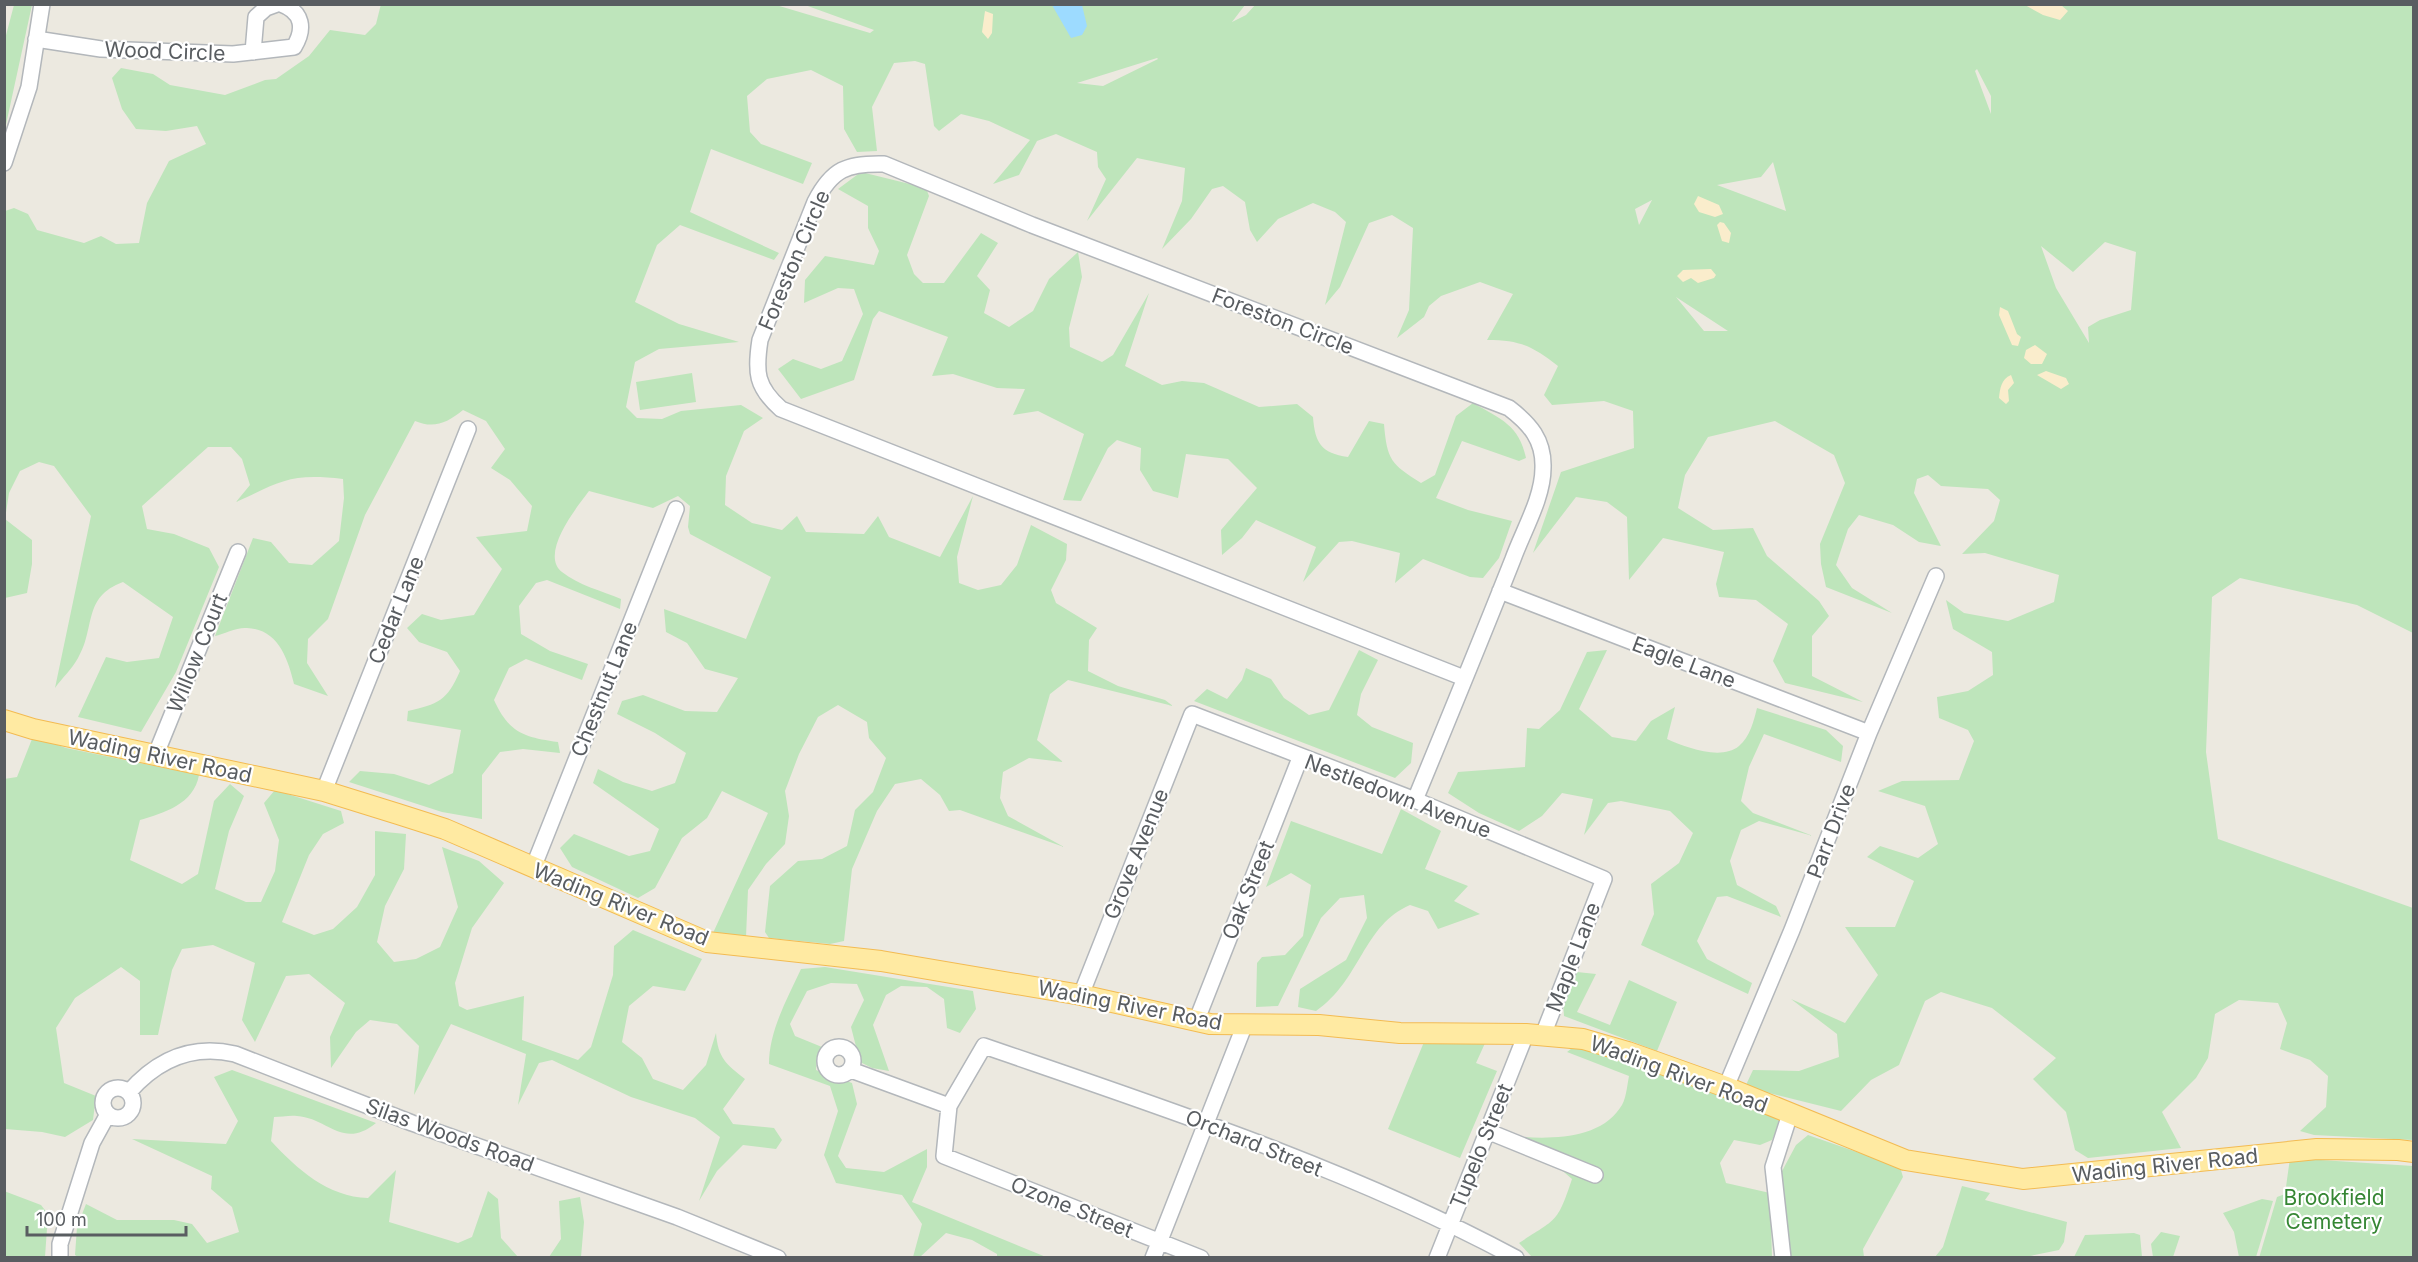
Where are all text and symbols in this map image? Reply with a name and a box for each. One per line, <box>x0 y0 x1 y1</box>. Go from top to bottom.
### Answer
street label: Wood Circle <box>104 36 226 66</box>
street label: Foreston Circle <box>753 186 835 334</box>
street label: Foreston Circle <box>1209 282 1357 360</box>
street label: Cedar Lane <box>363 552 429 668</box>
street label: Willow Court <box>162 589 232 716</box>
street label: Chestnut Lane <box>565 618 643 760</box>
street label: Eagle Lane <box>1629 631 1739 693</box>
street label: Wading River Road <box>66 724 254 788</box>
street label: Nestledown Avenue <box>1301 749 1495 843</box>
street label: Parr Drive <box>1802 780 1860 882</box>
street label: Grove Avenue <box>1098 785 1174 923</box>
street label: Oak Street <box>1217 837 1279 943</box>
street label: Wading River Road <box>530 857 712 951</box>
street label: Maple Lane <box>1541 899 1605 1015</box>
street label: Wading River Road <box>1036 975 1224 1035</box>
street label: Wading River Road <box>1587 1030 1771 1118</box>
street label: Tupelo Street <box>1445 1080 1517 1212</box>
street label: Silas Woods Road <box>362 1093 538 1177</box>
street label: Orchard Street <box>1182 1104 1326 1182</box>
street label: Wading River Road <box>2071 1143 2259 1187</box>
street label: Ozone Street <box>1007 1171 1137 1243</box>
park label: Brookfield Cemetery <box>2283 1185 2385 1234</box>
scale bar <box>27 1199 186 1237</box>
text: 100 m <box>36 1209 87 1230</box>

